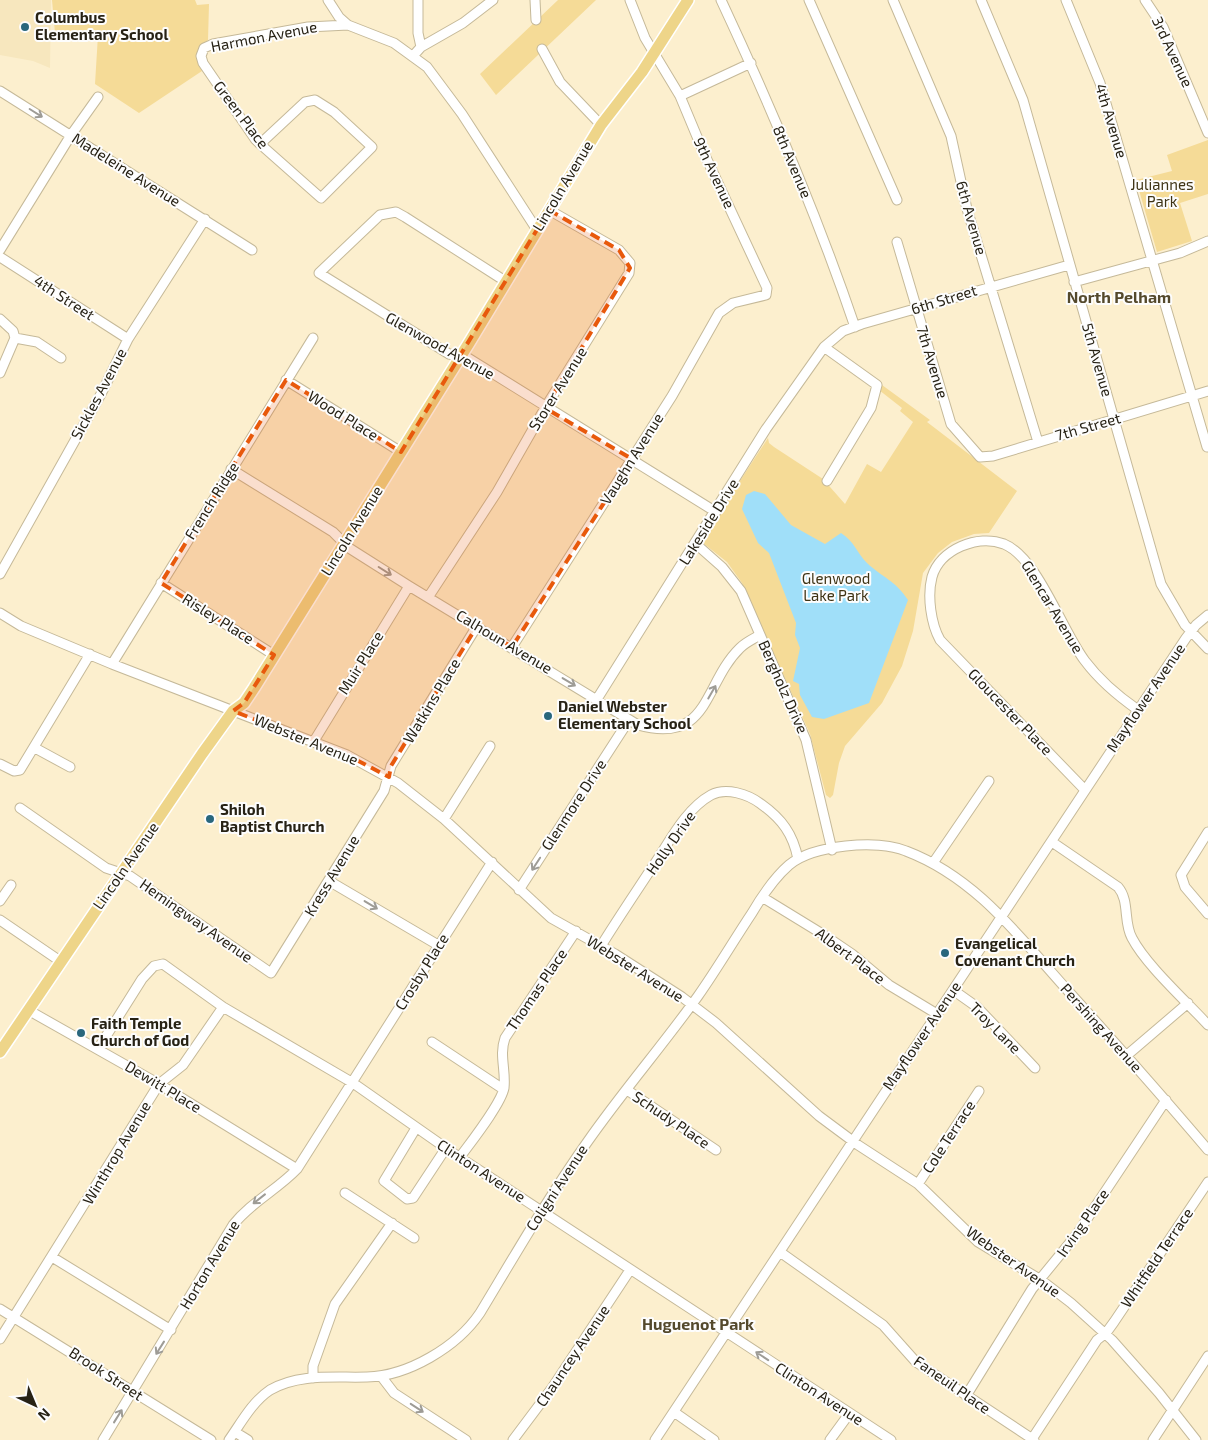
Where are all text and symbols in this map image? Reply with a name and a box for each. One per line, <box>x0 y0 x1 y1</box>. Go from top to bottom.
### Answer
place label: Columbus Elementary School <box>35 8 168 44</box>
street label: 3rd Avenue <box>1149 13 1197 90</box>
street label: Harmon Avenue <box>209 17 318 55</box>
marker: Columbus Elementary School <box>19 21 31 33</box>
street label: Green Place <box>210 77 273 152</box>
street label: 4th Avenue <box>1092 81 1132 160</box>
one-way arrow <box>28 108 42 118</box>
street label: 8th Avenue <box>770 123 816 200</box>
street label: Madeleine Avenue <box>69 129 184 210</box>
street label: 9th Avenue <box>691 134 739 211</box>
street label: Lincoln Avenue <box>528 137 596 234</box>
park label: Juliannes Park <box>1130 175 1194 210</box>
street label: 6th Avenue <box>953 179 991 257</box>
street label: 4th Street <box>31 271 98 324</box>
street label: 6th Street <box>909 280 979 318</box>
district label: North Pelham <box>1067 287 1171 306</box>
street label: Glenwood Avenue <box>383 308 498 383</box>
street label: 5th Avenue <box>1079 321 1117 399</box>
street label: 7th Avenue <box>913 323 953 400</box>
street label: Storer Avenue <box>524 343 590 434</box>
street label: Sickles Avenue <box>67 345 130 442</box>
street label: Wood Place <box>305 386 382 444</box>
street label: 7th Street <box>1053 408 1123 444</box>
street label: Vaughn Avenue <box>596 409 666 508</box>
street label: French Ridge <box>180 458 242 542</box>
street label: Lakeside Drive <box>674 475 742 568</box>
street label: Lincoln Avenue <box>316 482 386 579</box>
street label: Glencar Avenue <box>1018 557 1088 656</box>
one-way arrow <box>378 566 392 576</box>
park label: Glenwood Lake Park <box>802 569 870 604</box>
street label: Risley Place <box>179 589 258 647</box>
street label: Calhoun Avenue <box>453 605 556 677</box>
street label: Muir Place <box>334 627 387 697</box>
street label: Bergholz Drive <box>755 637 812 736</box>
street label: Mayflower Avenue <box>1102 640 1188 755</box>
street label: Watkins Place <box>399 655 464 746</box>
street label: Gloucester Place <box>965 664 1057 758</box>
one-way arrow <box>562 677 576 687</box>
one-way arrow <box>707 684 717 699</box>
place label: Daniel Webster Elementary School <box>558 697 691 733</box>
street label: Webster Avenue <box>252 710 361 768</box>
marker: Daniel Webster Elementary School <box>542 710 554 722</box>
street label: Glenmore Drive <box>537 755 609 853</box>
place label: Shiloh Baptist Church <box>220 800 324 835</box>
street label: Holly Drive <box>642 807 699 878</box>
marker: Shiloh Baptist Church <box>204 813 216 825</box>
street label: Lincoln Avenue <box>88 818 162 912</box>
street label: Kress Avenue <box>300 832 362 919</box>
one-way arrow <box>531 857 541 871</box>
street label: Hemingway Avenue <box>137 875 256 966</box>
one-way arrow <box>364 901 378 911</box>
street label: Albert Place <box>812 923 889 987</box>
street label: Crosby Place <box>391 930 452 1013</box>
street label: Webster Avenue <box>584 931 687 1005</box>
place label: Evangelical Covenant Church <box>955 934 1075 969</box>
street label: Thomas Place <box>502 945 570 1034</box>
marker: Evangelical Covenant Church <box>939 947 951 959</box>
street label: Mayflower Avenue <box>878 978 964 1093</box>
street label: Pershing Avenue <box>1057 979 1146 1075</box>
street label: Troy Lane <box>966 998 1025 1057</box>
place label: Faith Temple Church of God <box>91 1014 189 1049</box>
marker: Faith Temple Church of God <box>75 1027 87 1039</box>
street label: Dewitt Place <box>122 1056 205 1116</box>
street label: Schudy Place <box>629 1087 714 1152</box>
street label: Cole Terrace <box>918 1097 978 1176</box>
street label: Winthrop Avenue <box>78 1098 154 1207</box>
street label: Clinton Avenue <box>434 1135 529 1205</box>
street label: Coligni Avenue <box>522 1141 591 1234</box>
street label: Irving Place <box>1052 1185 1112 1260</box>
one-way arrow <box>252 1194 265 1205</box>
street label: Whitfield Terrace <box>1116 1204 1196 1311</box>
street label: Horton Avenue <box>175 1217 243 1312</box>
street label: Webster Avenue <box>963 1222 1064 1300</box>
street label: Chauncey Avenue <box>531 1301 613 1410</box>
district label: Huguenot Park <box>642 1314 754 1333</box>
one-way arrow <box>155 1341 165 1355</box>
street label: Brook Street <box>66 1343 147 1404</box>
one-way arrow <box>755 1351 769 1361</box>
street label: Faneuil Place <box>911 1351 994 1417</box>
street label: Clinton Avenue <box>772 1358 867 1428</box>
north arrow <box>10 1380 60 1430</box>
one-way arrow <box>409 1403 423 1413</box>
text: N <box>35 1405 54 1424</box>
one-way arrow <box>114 1409 124 1423</box>

